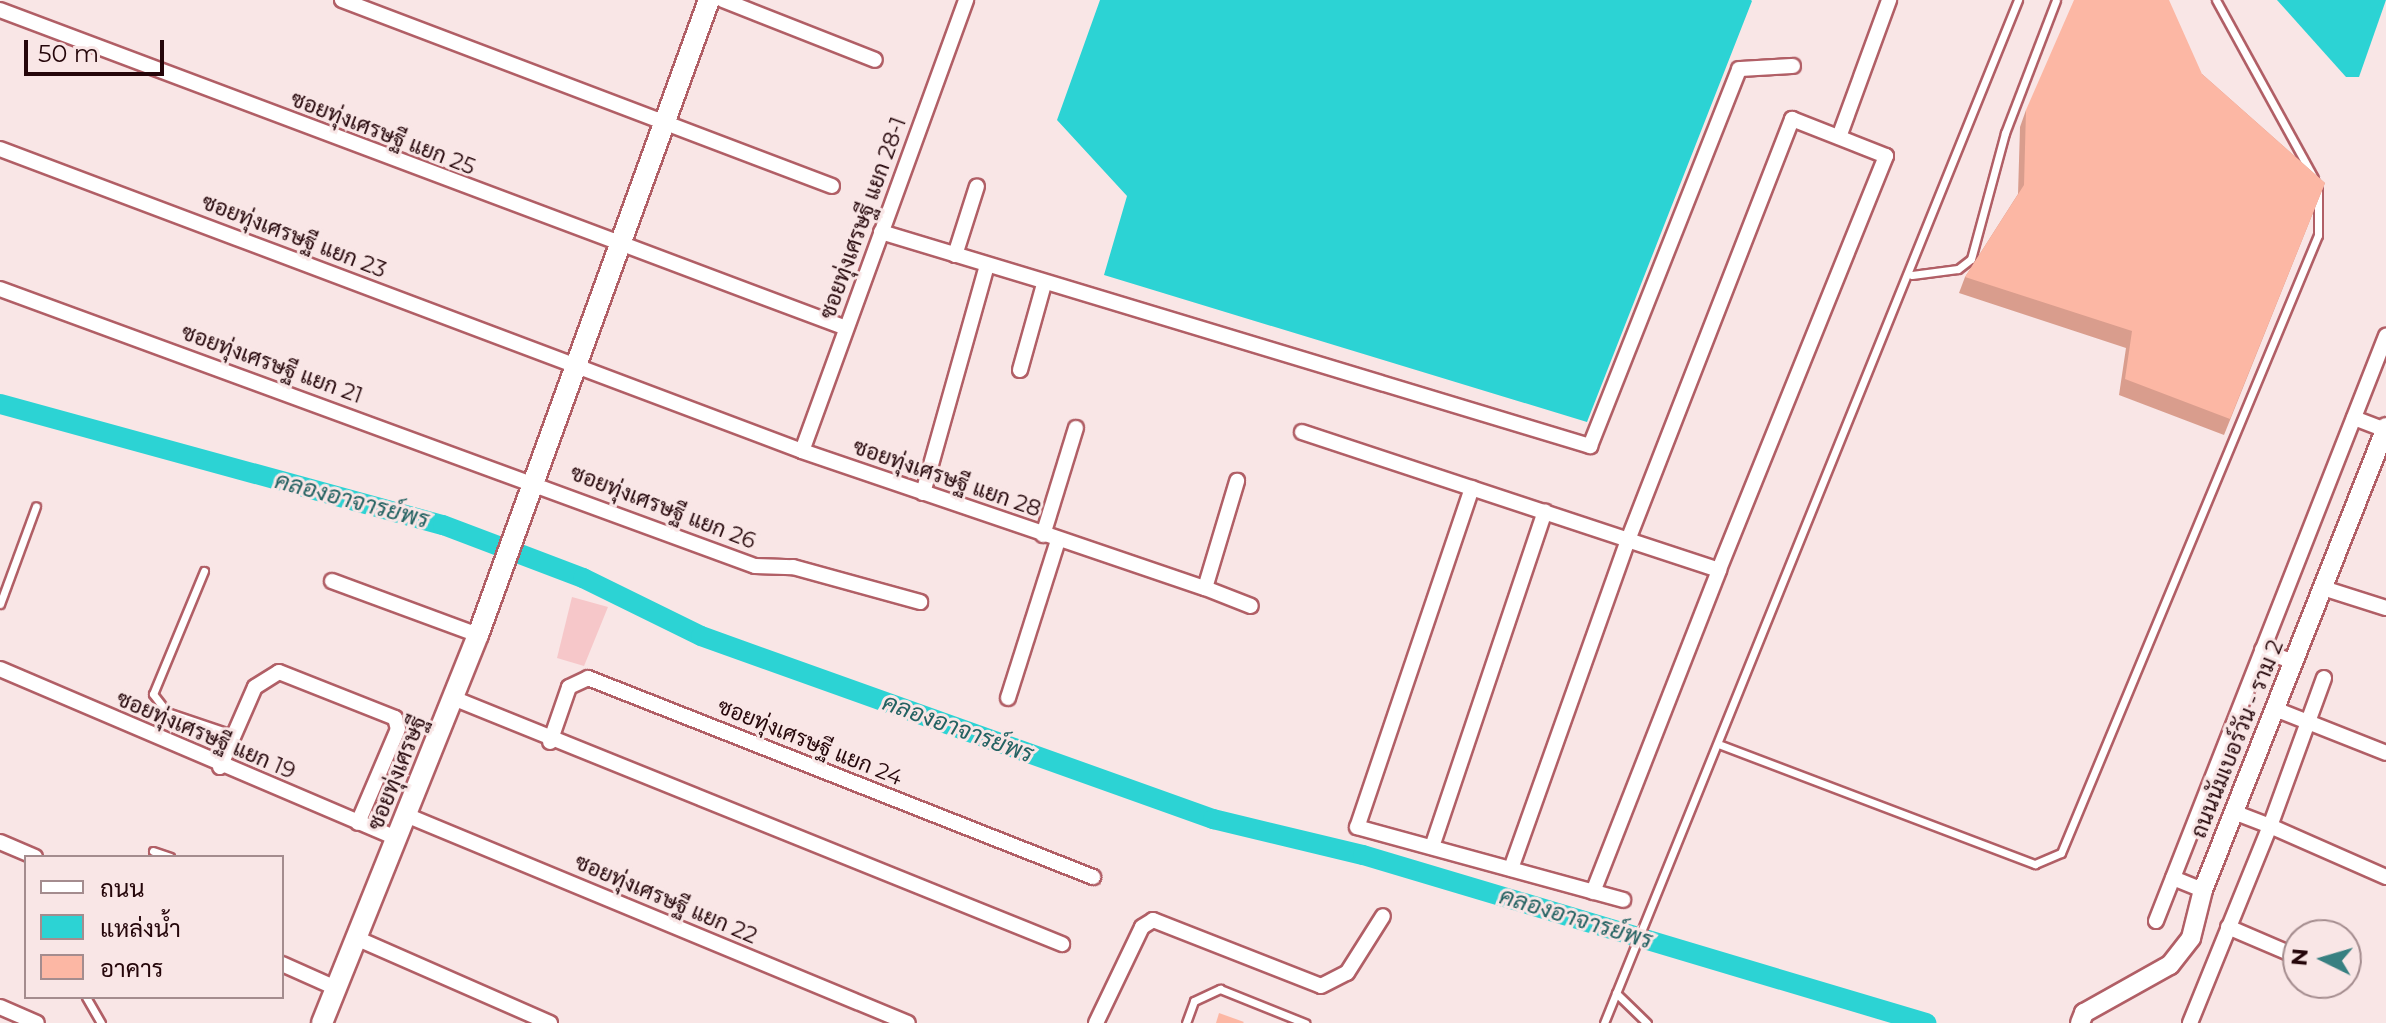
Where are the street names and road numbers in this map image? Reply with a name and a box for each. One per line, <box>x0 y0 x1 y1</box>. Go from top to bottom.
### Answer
street label: ซอยทุ่งเศรษฐี แยก 25 <box>287 86 479 180</box>
street label: ซอยทุ่งเศรษฐี แยก 28-1 <box>814 113 912 323</box>
street label: ซอยทุ่งเศรษฐี แยก 23 <box>198 189 390 283</box>
street label: ซอยทุ่งเศรษฐี แยก 21 <box>178 319 366 409</box>
street label: ซอยทุ่งเศรษฐี แยก 28 <box>850 433 1044 523</box>
street label: ซอยทุ่งเศรษฐี แยก 26 <box>567 459 759 555</box>
street label: ถนนนัมเบอร์วัน - ราม 2 <box>2185 636 2289 842</box>
street label: ซอยทุ่งเศรษฐี แยก 19 <box>113 685 299 785</box>
street label: ซอยทุ่งเศรษฐี แยก 24 <box>714 693 906 791</box>
street label: ซอยทุ่งเศรษฐี <box>362 712 432 834</box>
street label: ซอยทุ่งเศรษฐี แยก 22 <box>571 849 761 949</box>

